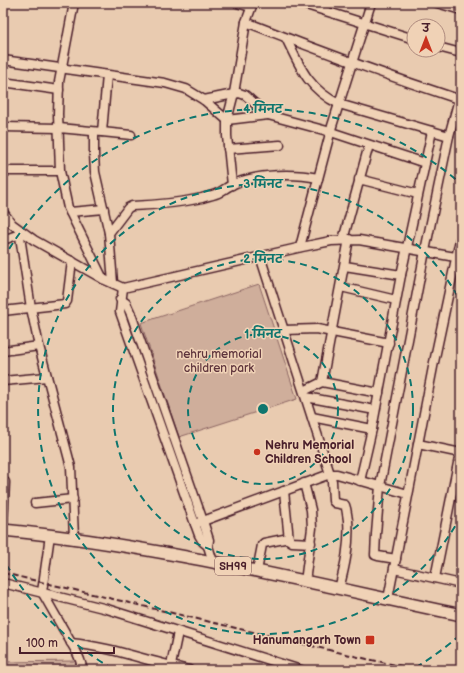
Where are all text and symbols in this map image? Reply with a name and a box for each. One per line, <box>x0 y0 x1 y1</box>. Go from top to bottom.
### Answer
north arrow <box>406 18 446 58</box>
text: उ <box>421 22 431 35</box>
text: 4 मिनट <box>243 100 284 117</box>
text: 3 मिनट <box>243 175 284 192</box>
text: 2 मिनट <box>243 250 284 267</box>
text: 1 मिनट <box>244 325 283 342</box>
park label: nehru memorial children park <box>176 347 262 376</box>
centre of rings <box>256 402 270 416</box>
place label: Nehru Memorial Children School <box>265 438 354 467</box>
marker: Nehru Memorial Children School <box>252 447 262 457</box>
road number: SH99 <box>215 557 251 575</box>
scale bar <box>20 629 114 655</box>
place label: Hanumangarh Town <box>253 633 361 648</box>
marker: Hanumangarh Town <box>364 634 376 646</box>
text: 100 m <box>26 636 58 651</box>

